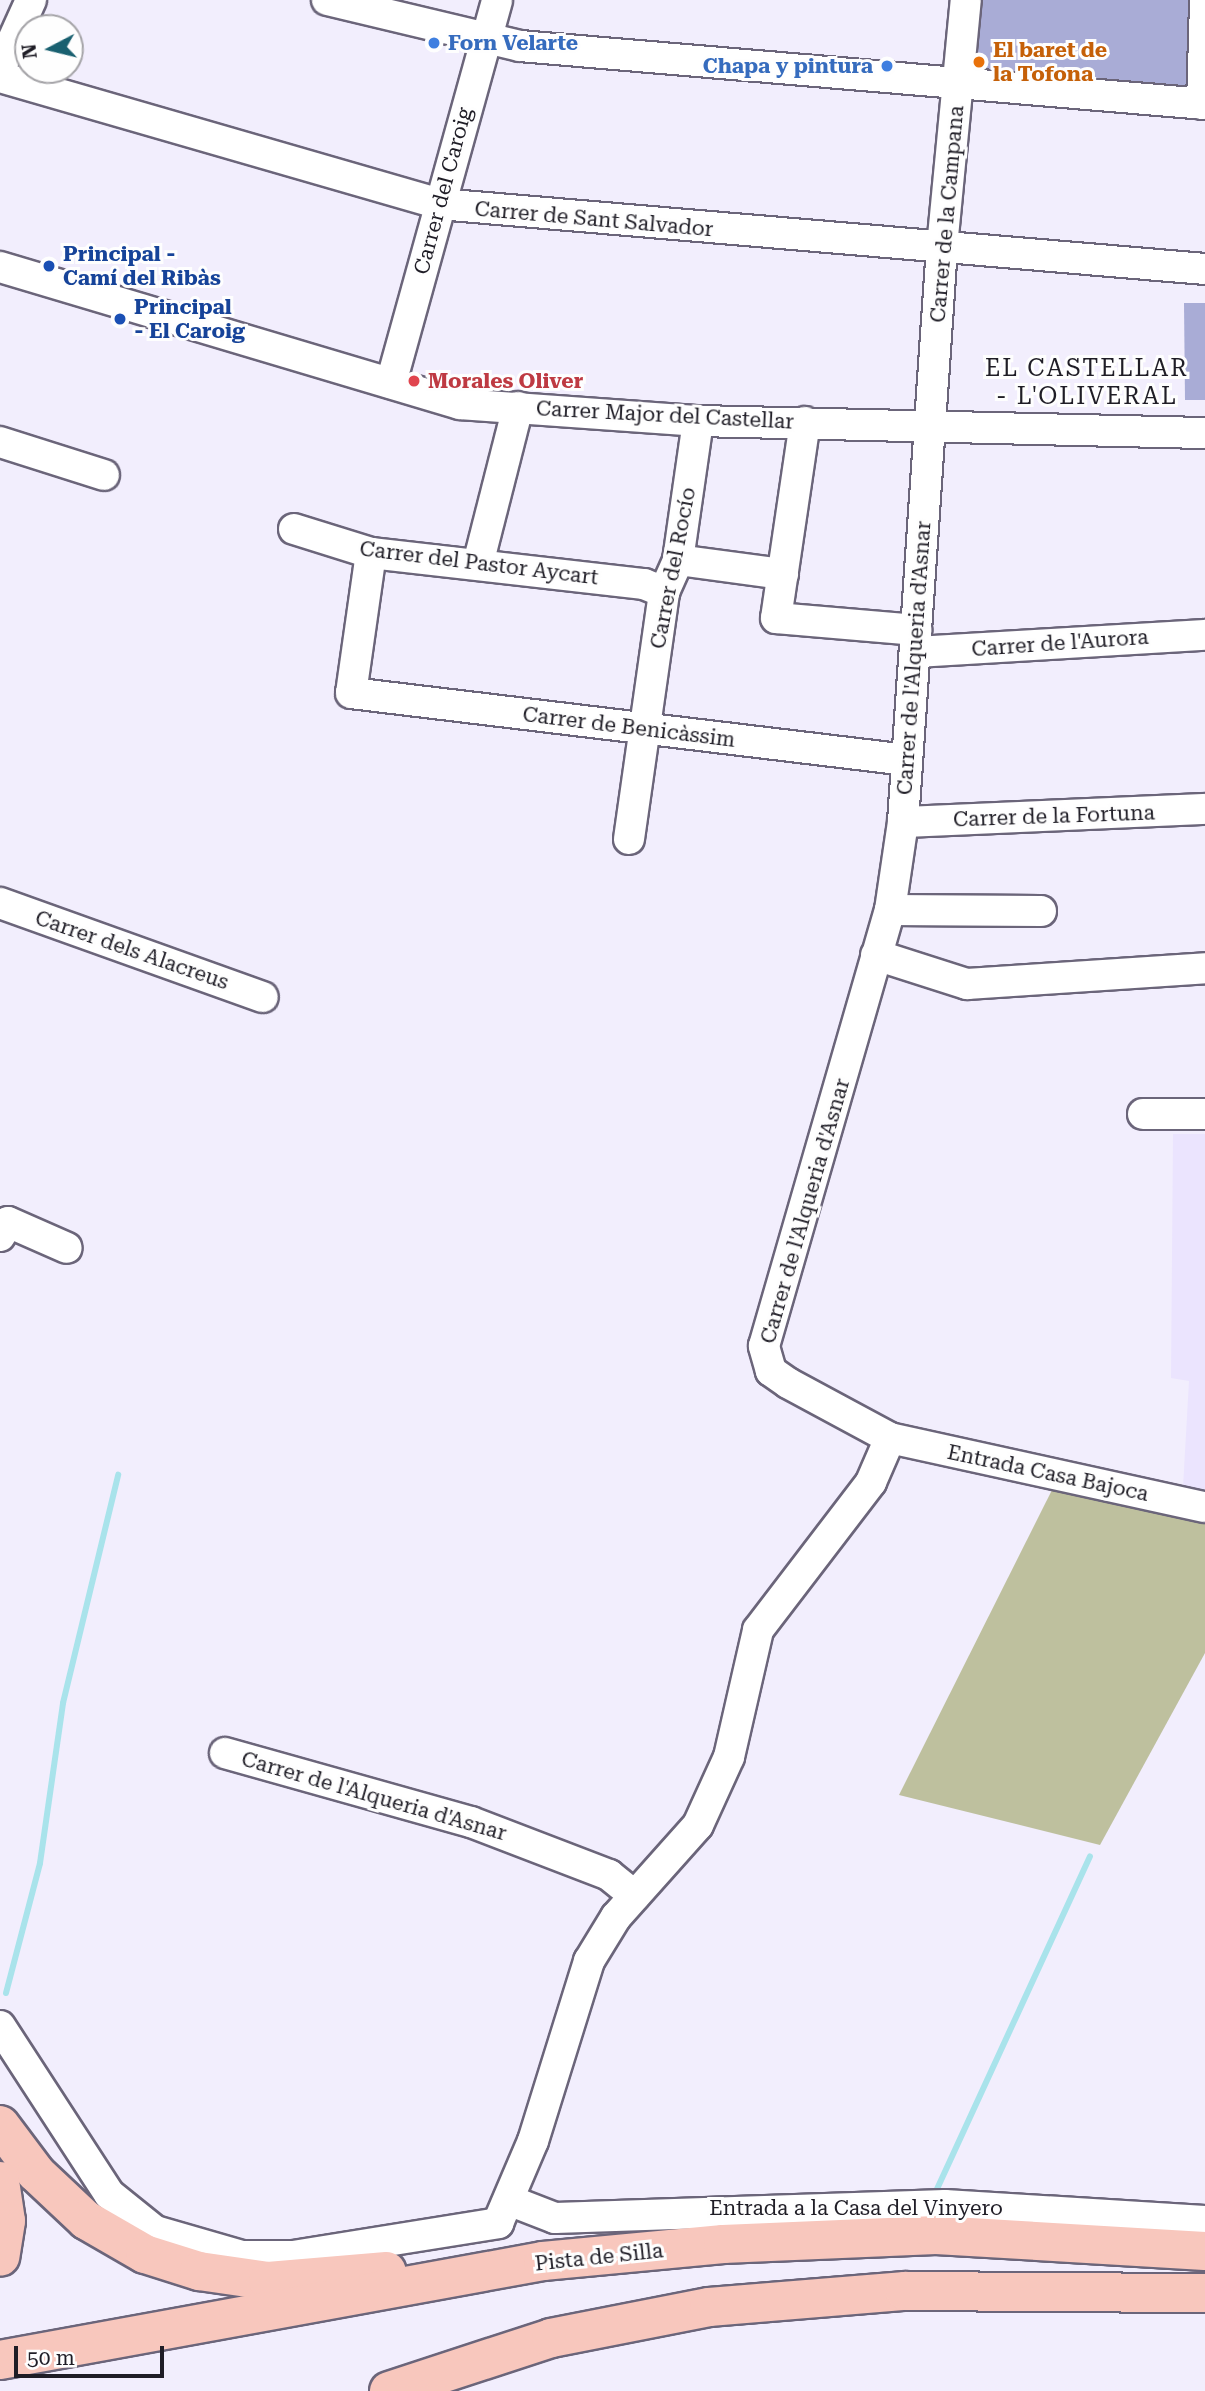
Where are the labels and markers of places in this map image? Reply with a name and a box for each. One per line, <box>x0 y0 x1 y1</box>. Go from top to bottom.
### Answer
place label: Forn Velarte <box>448 30 578 56</box>
marker: Forn Velarte <box>426 35 442 51</box>
place label: El baret de la Tofona <box>993 37 1107 87</box>
place label: Chapa y pintura <box>703 53 873 79</box>
marker: El baret de la Tofona <box>971 54 987 70</box>
marker: Chapa y pintura <box>879 58 895 74</box>
place label: Principal - Camí del Ribàs <box>63 241 221 291</box>
marker: Principal - Camí del Ribàs <box>41 258 57 274</box>
place label: Principal - El Caroig <box>134 294 245 344</box>
marker: Principal - El Caroig <box>112 311 128 327</box>
place label: Morales Oliver <box>428 368 583 394</box>
marker: Morales Oliver <box>406 373 422 389</box>

